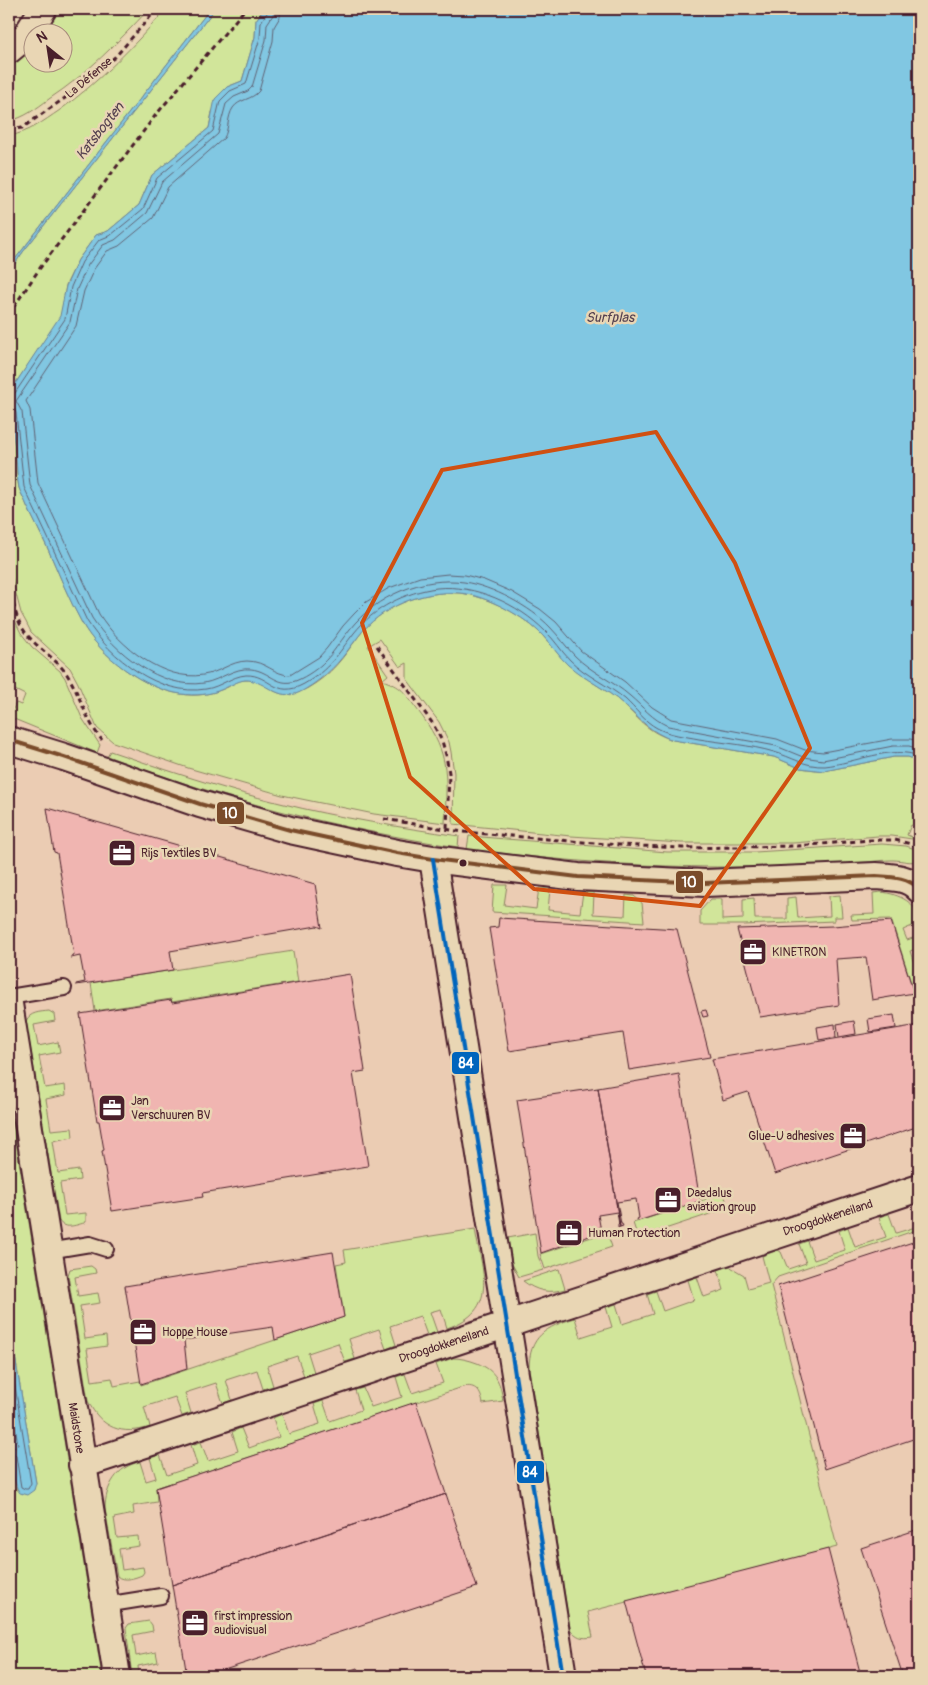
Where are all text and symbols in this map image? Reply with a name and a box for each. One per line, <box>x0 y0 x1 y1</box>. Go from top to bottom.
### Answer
north arrow <box>22 22 72 72</box>
text: N <box>33 27 50 47</box>
street label: La Défense <box>63 54 116 102</box>
water label: Katsbogten <box>72 98 128 163</box>
water label: Surfplas <box>586 309 636 326</box>
line badge: 10 <box>216 801 245 825</box>
text: 10 <box>222 805 238 822</box>
office icon: Rijs Textiles BV <box>107 838 137 868</box>
place label: Rijs Textiles BV <box>141 846 217 861</box>
unlabelled marker <box>458 858 468 868</box>
line badge: 10 <box>675 870 704 894</box>
text: 10 <box>681 874 697 891</box>
office icon: KINETRON <box>738 937 768 967</box>
place label: KINETRON <box>772 945 826 960</box>
line badge: 84 <box>451 1051 480 1075</box>
text: 84 <box>458 1055 474 1072</box>
office icon: Jan Verschuuren BV <box>97 1093 127 1123</box>
place label: Jan Verschuuren BV <box>131 1094 211 1123</box>
office icon: Glue-U adhesives <box>838 1121 868 1151</box>
place label: Glue-U adhesives <box>748 1129 835 1144</box>
office icon: Daedalus aviation group <box>653 1185 683 1215</box>
place label: Daedalus aviation group <box>687 1186 757 1215</box>
street label: Droogdokkeneiland <box>781 1196 875 1240</box>
office icon: Human Protection <box>554 1218 584 1248</box>
place label: Human Protection <box>588 1226 681 1241</box>
office icon: Hoppe House <box>128 1317 158 1347</box>
street label: Droogdokkeneiland <box>397 1323 491 1367</box>
place label: Hoppe House <box>162 1325 227 1340</box>
street label: Maidstone <box>65 1401 87 1455</box>
line badge: 84 <box>516 1460 545 1484</box>
text: 84 <box>522 1464 538 1481</box>
office icon: first impression audiovisual <box>180 1608 210 1638</box>
place label: first impression audiovisual <box>214 1609 292 1638</box>

